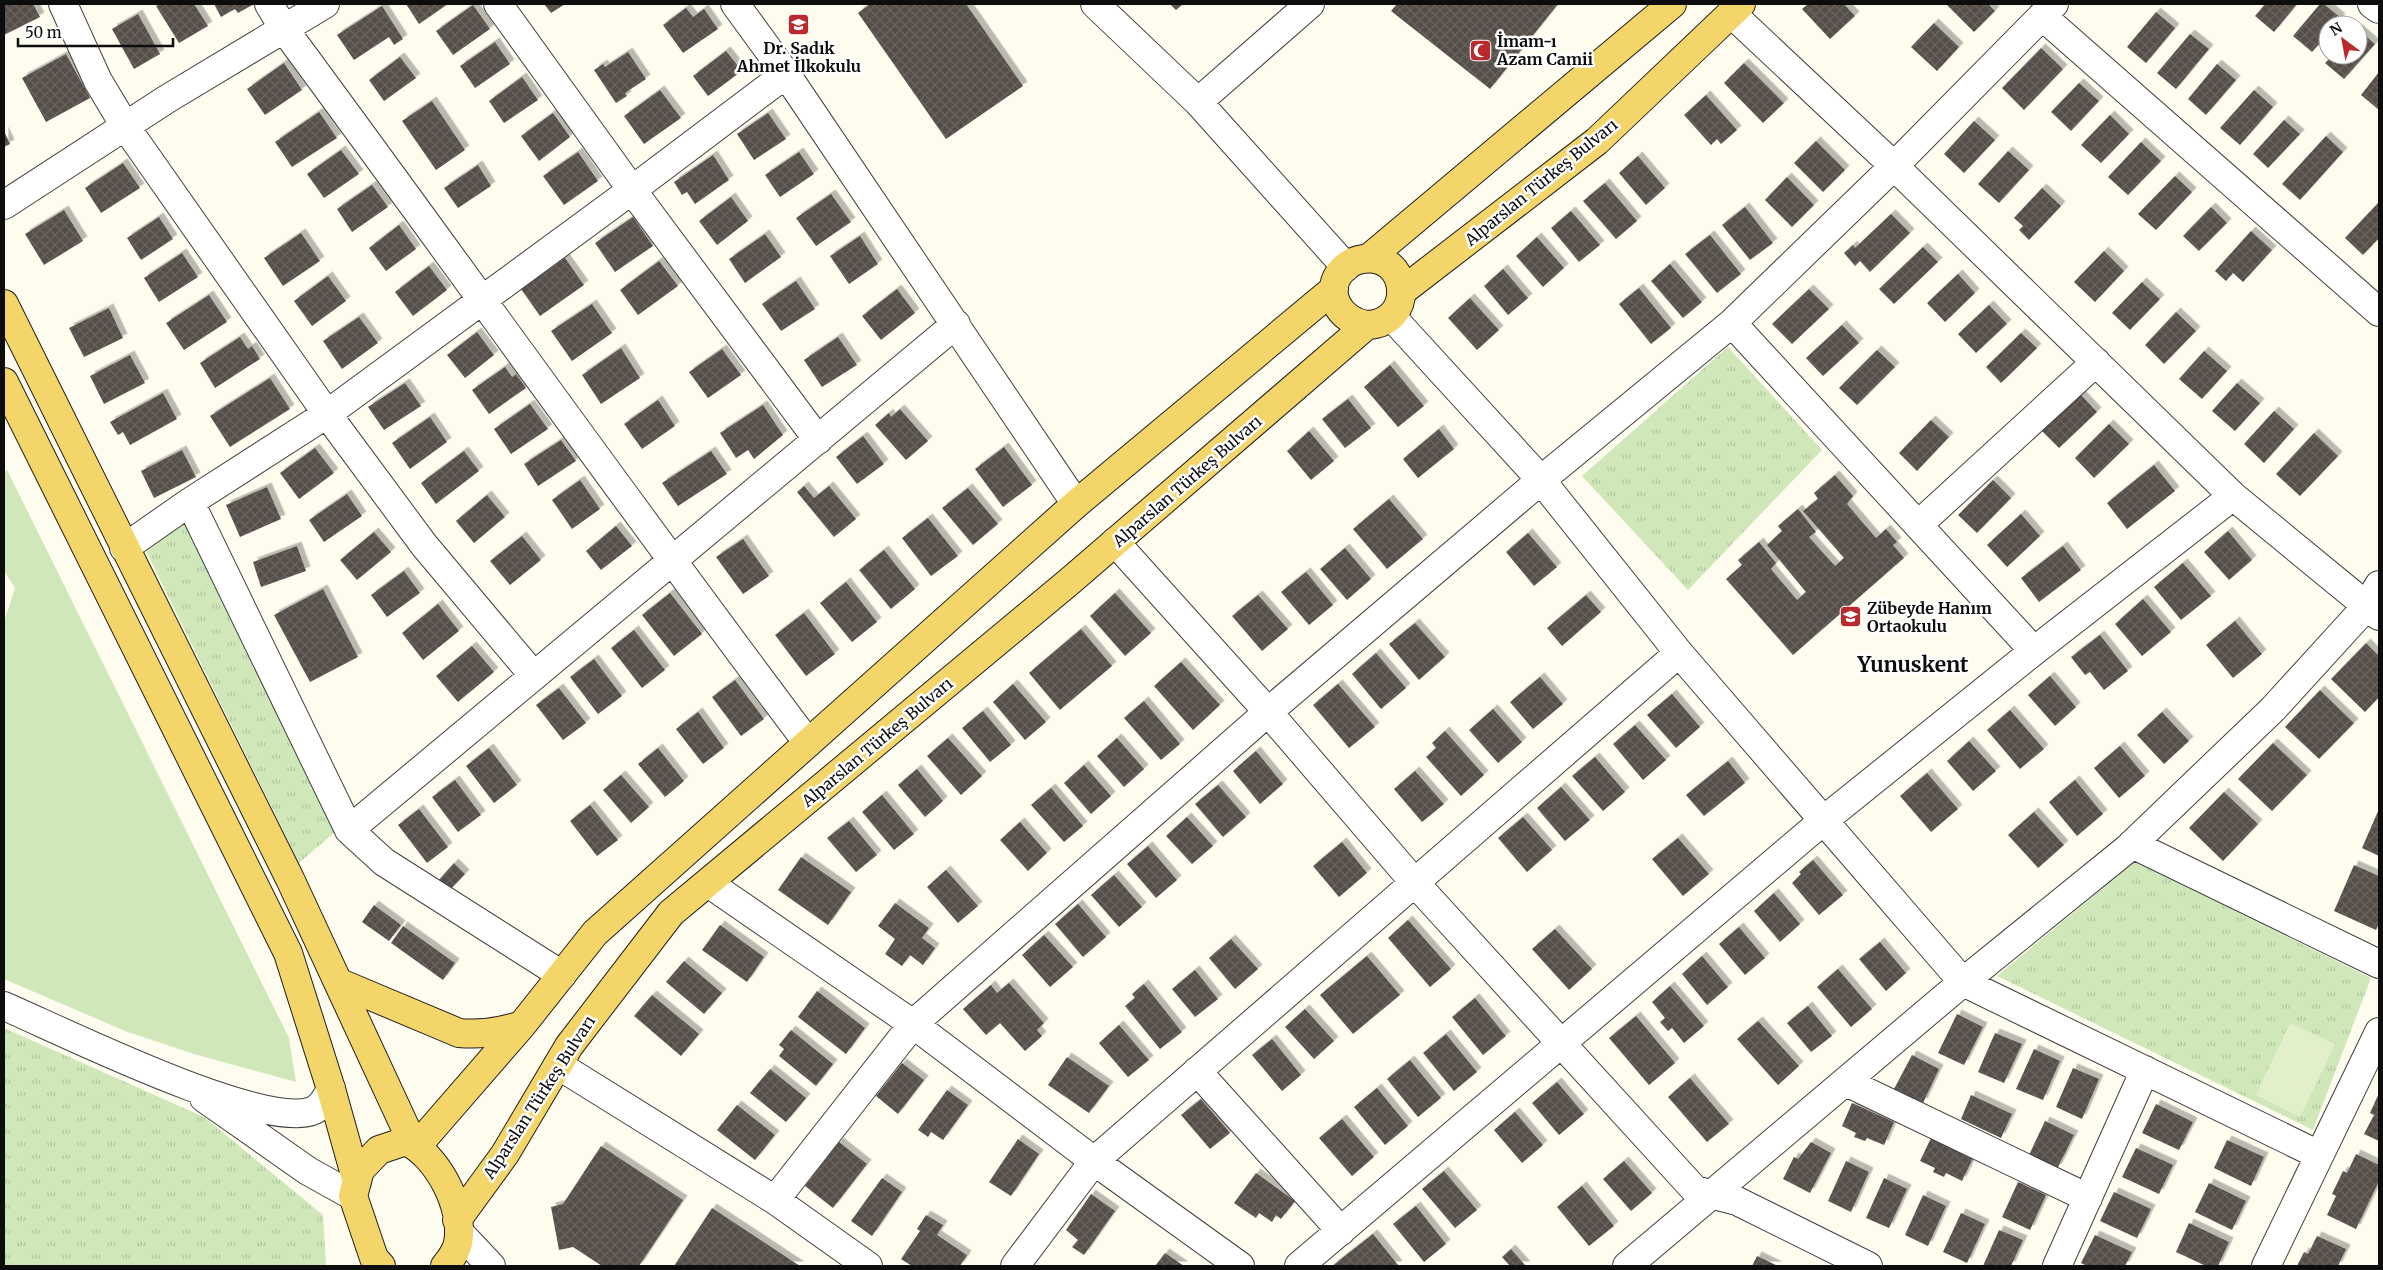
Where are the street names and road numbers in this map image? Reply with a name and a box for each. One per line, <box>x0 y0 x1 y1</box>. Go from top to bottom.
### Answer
street label: Alparslan Türkeş Bulvarı <box>1460 114 1621 250</box>
street label: Alparslan Türkeş Bulvarı <box>1108 411 1265 552</box>
street label: Alparslan Türkeş Bulvarı <box>797 673 956 812</box>
street label: Alparslan Türkeş Bulvarı <box>478 1012 599 1183</box>

